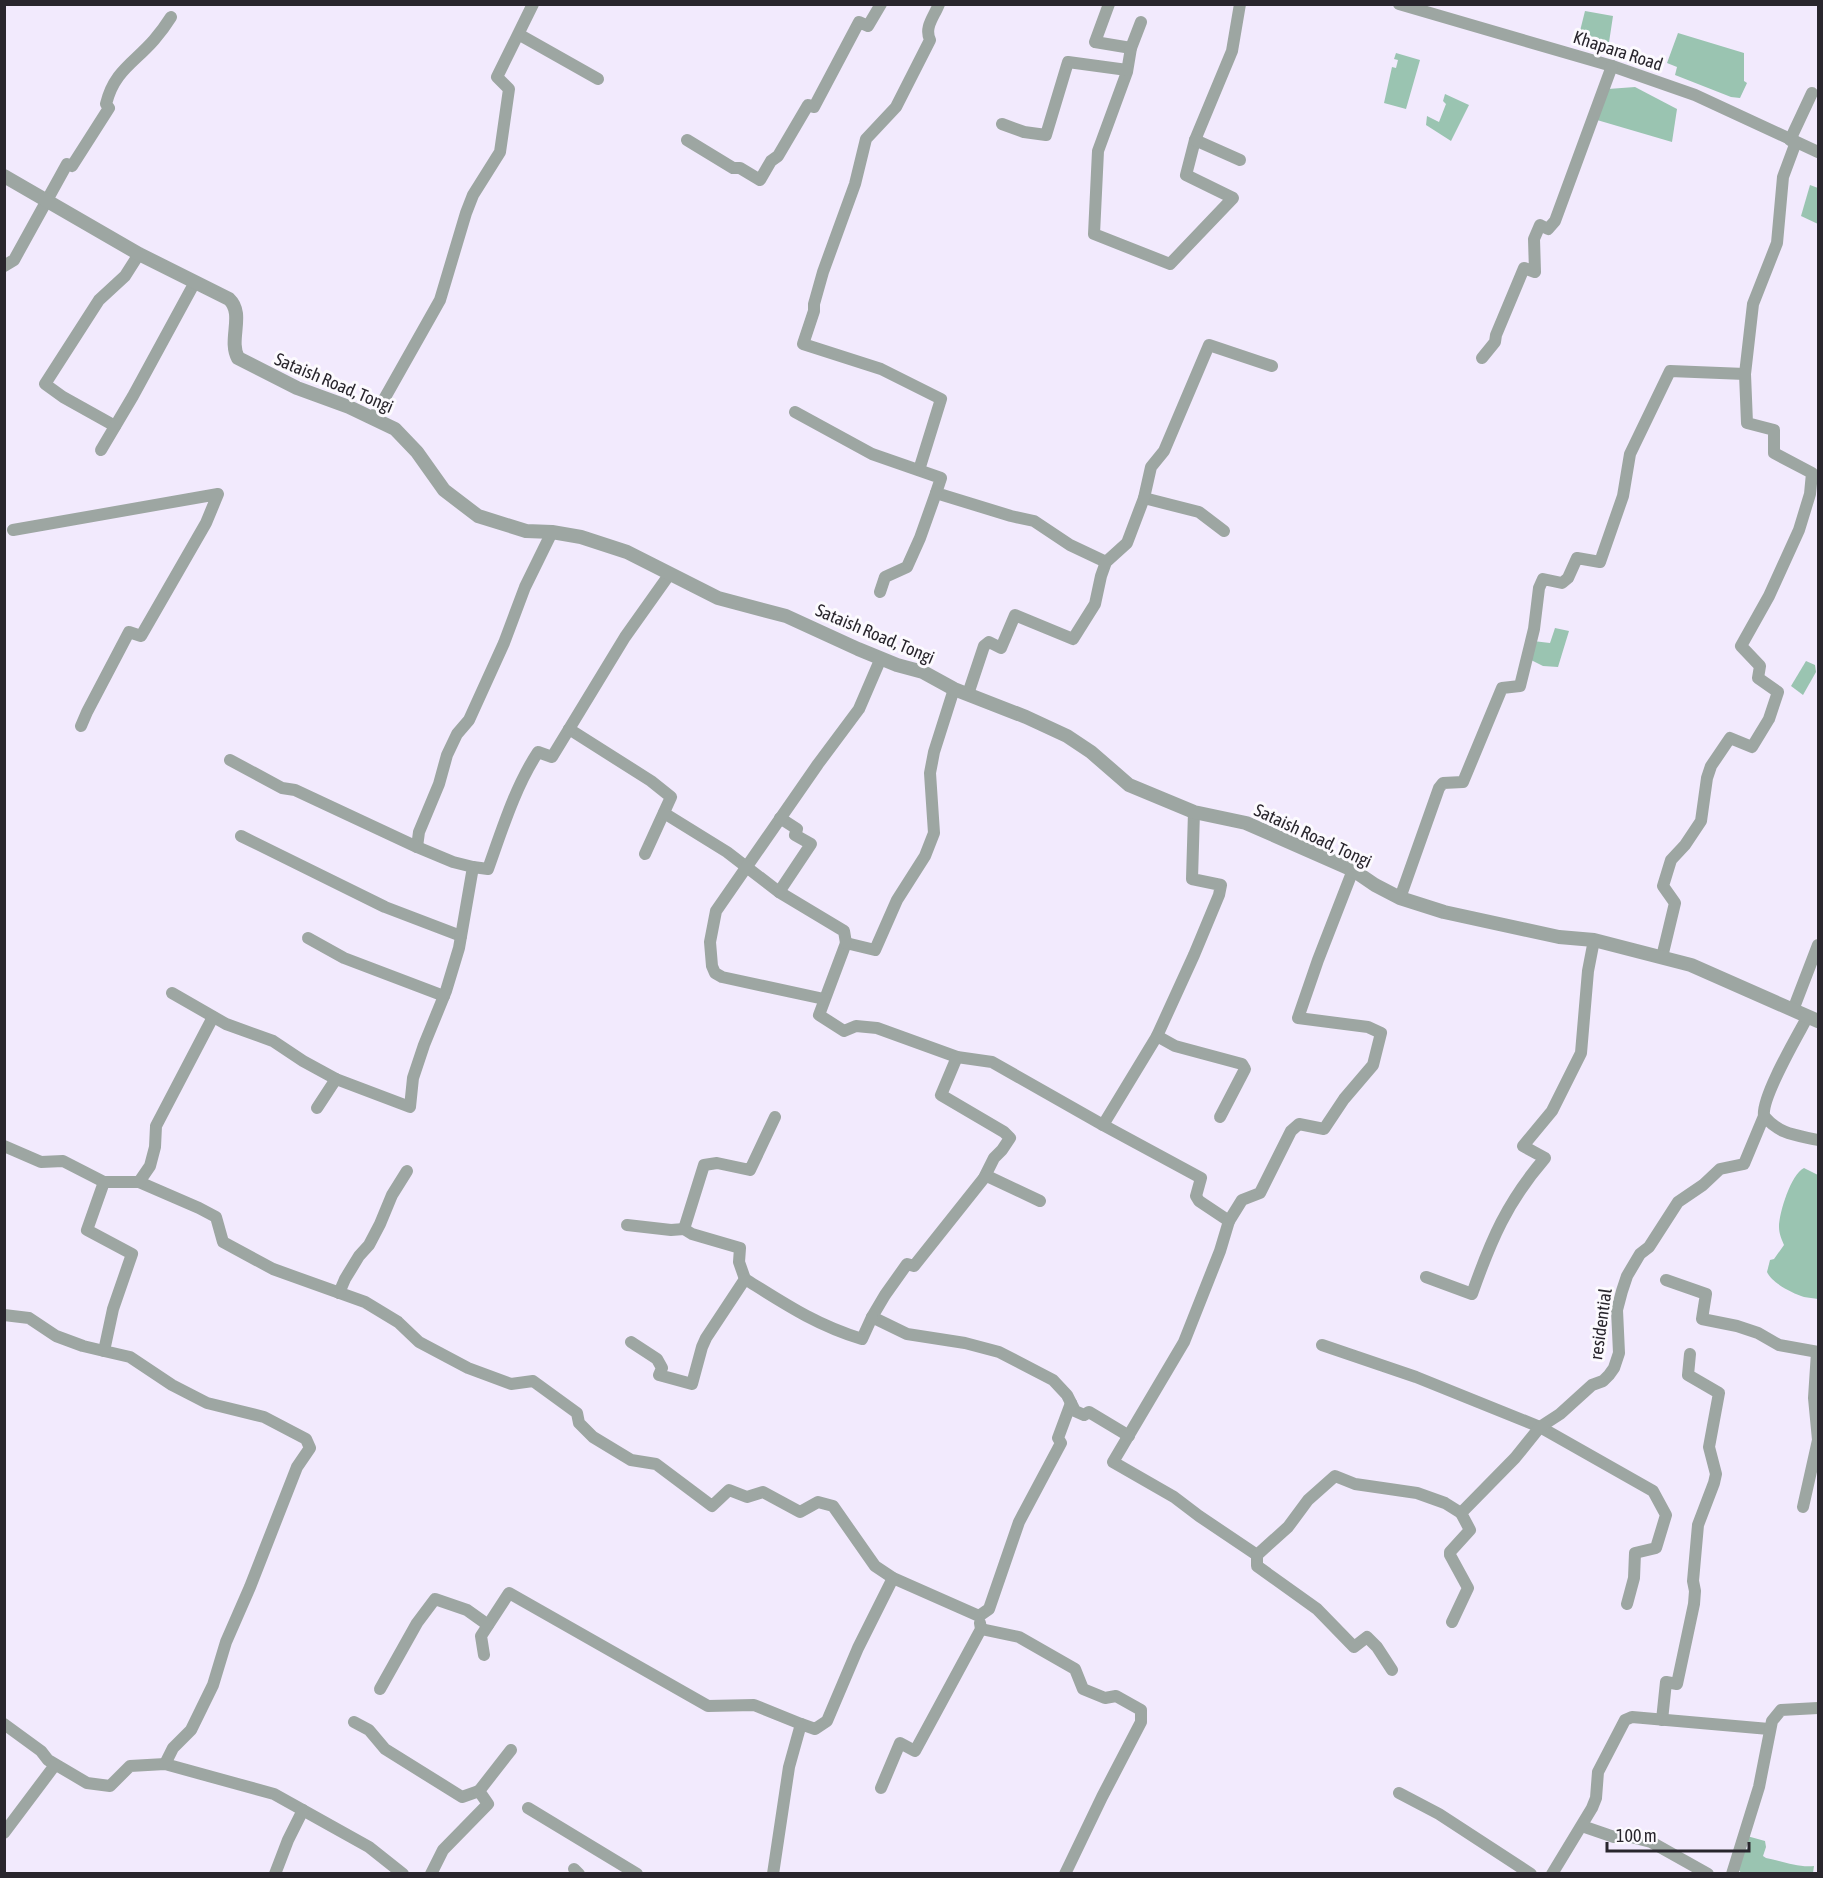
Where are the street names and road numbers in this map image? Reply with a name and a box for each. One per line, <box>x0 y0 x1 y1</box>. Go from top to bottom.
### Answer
street label: Khapara Road <box>1571 26 1666 75</box>
street label: Sataish Road, Tongi <box>272 348 397 417</box>
street label: Sataish Road, Tongi <box>813 599 938 668</box>
street label: Sataish Road, Tongi <box>1251 799 1375 872</box>
street label: residential <box>1585 1287 1616 1361</box>

